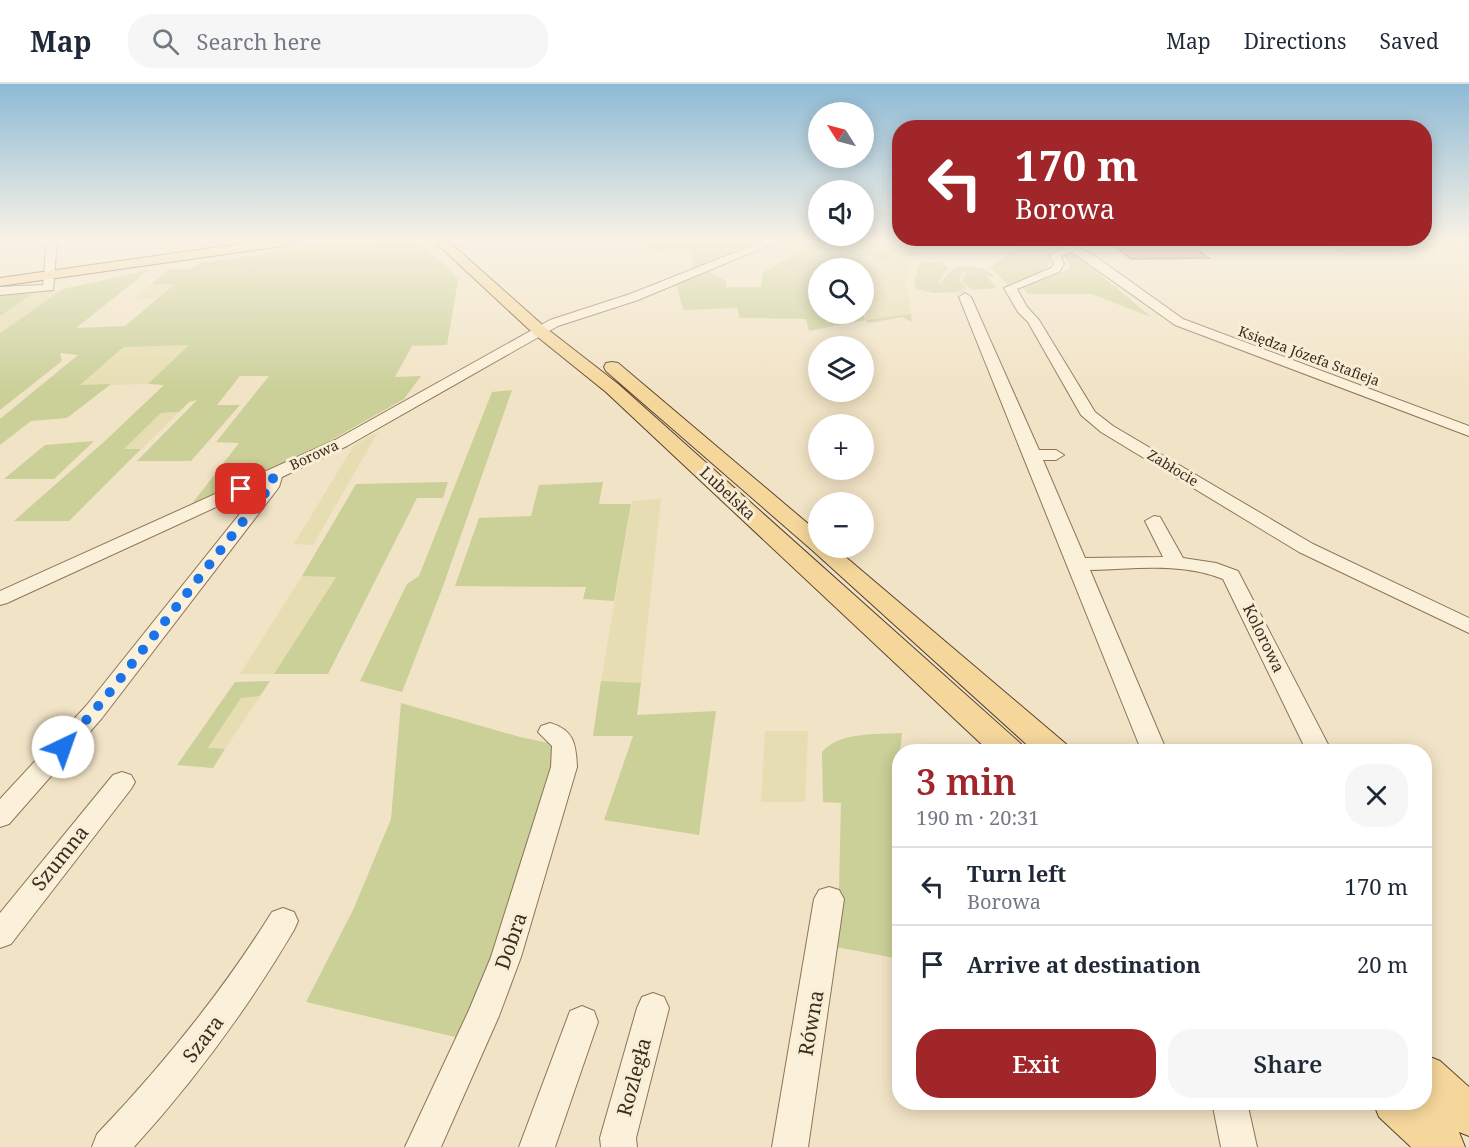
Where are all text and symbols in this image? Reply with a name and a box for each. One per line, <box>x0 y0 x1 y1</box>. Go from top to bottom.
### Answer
search box <box>128 14 548 68</box>
text: Map <box>30 22 92 60</box>
icon: search <box>149 25 182 58</box>
text: Search here <box>197 26 321 56</box>
text: Map <box>1166 27 1211 55</box>
text: Directions <box>1244 27 1346 55</box>
text: Saved <box>1379 27 1439 55</box>
north arrow <box>808 102 874 168</box>
map controls <box>808 102 874 558</box>
text: 170 m <box>1015 136 1139 193</box>
icon: left <box>916 144 994 222</box>
button: sound <box>808 180 874 246</box>
text: Borowa <box>1015 190 1115 227</box>
button: search <box>808 258 874 324</box>
street label: Księdza Józefa Stafieja <box>1236 321 1383 390</box>
button: layers <box>808 336 874 402</box>
button: + <box>808 414 874 480</box>
street label: Borowa <box>286 435 341 474</box>
street label: Zabłocie <box>1144 445 1202 490</box>
street label: Lubelska <box>695 461 761 525</box>
pin <box>215 463 266 514</box>
icon: arrive <box>224 472 257 505</box>
button: − <box>808 492 874 558</box>
street label: Kolorowa <box>1238 600 1290 676</box>
position arrow <box>31 715 95 779</box>
text: 3 min <box>916 757 1017 806</box>
button: close <box>1345 764 1408 827</box>
text: 190 m · 20:31 <box>916 804 1039 831</box>
street label: Szumna <box>25 819 94 896</box>
text: Turn left <box>967 858 1066 888</box>
icon: left <box>916 870 949 903</box>
text: 170 m <box>1345 871 1408 901</box>
text: Borowa <box>967 888 1041 915</box>
street label: Dobra <box>488 909 533 973</box>
icon: arrive <box>916 948 949 981</box>
text: Arrive at destination <box>967 949 1201 979</box>
text: 20 m <box>1357 949 1408 979</box>
street label: Równa <box>791 988 830 1058</box>
street label: Szara <box>176 1010 229 1068</box>
button: Exit <box>916 1029 1156 1098</box>
button: Share <box>1168 1029 1408 1098</box>
street label: Rozległa <box>610 1035 657 1119</box>

